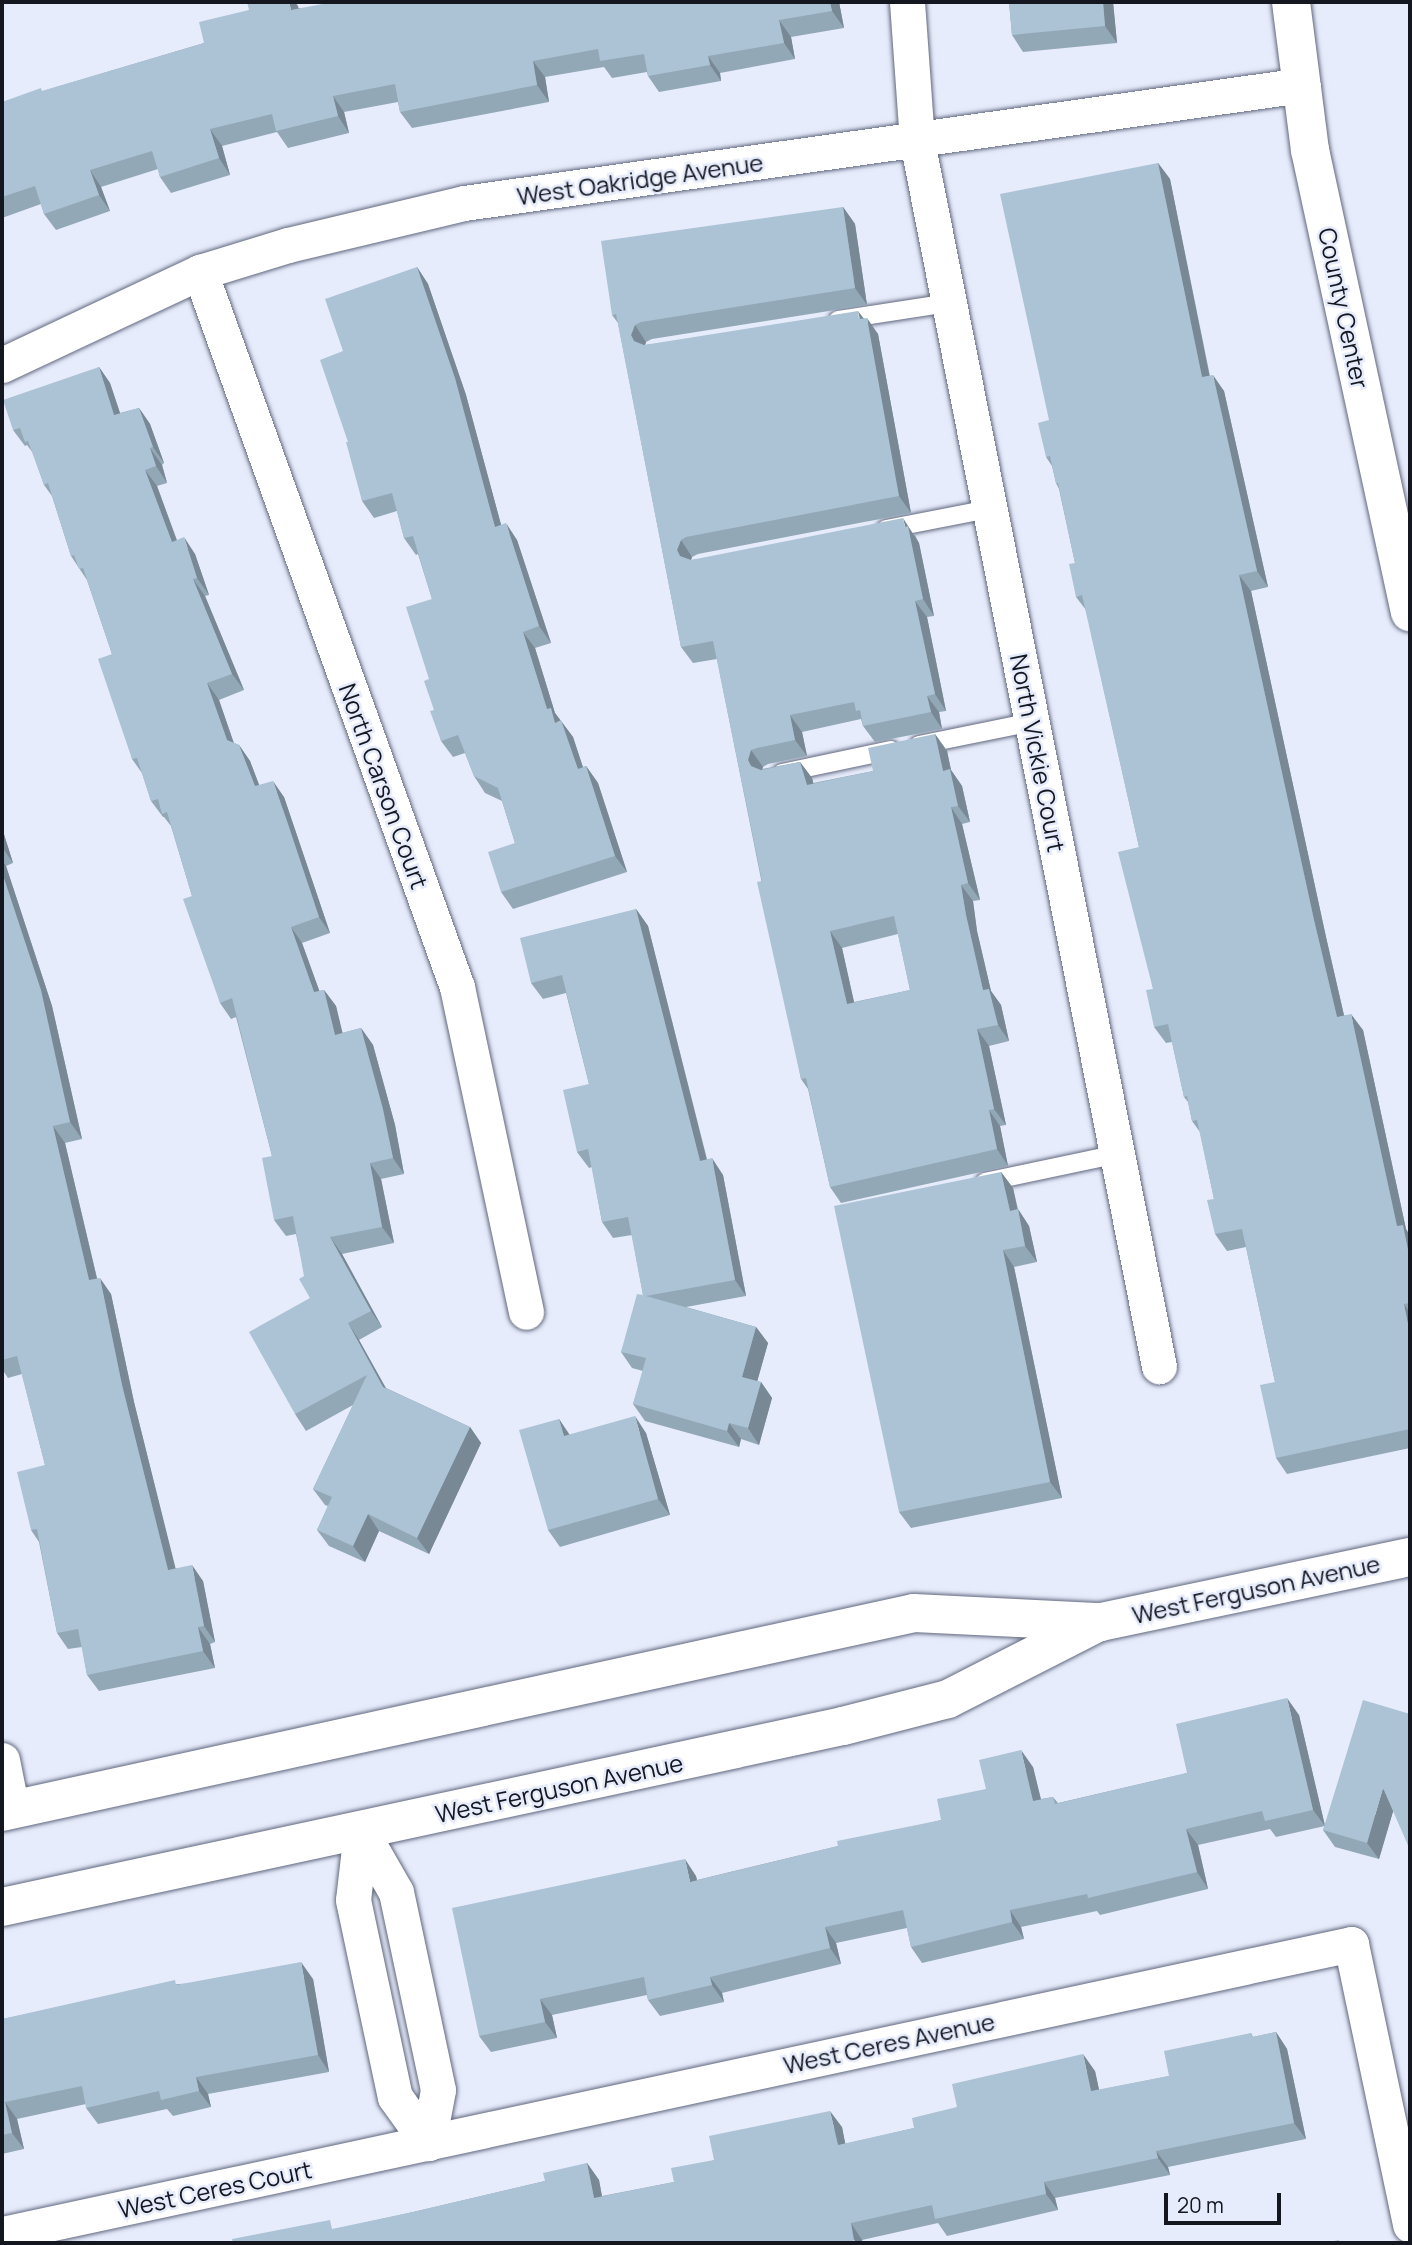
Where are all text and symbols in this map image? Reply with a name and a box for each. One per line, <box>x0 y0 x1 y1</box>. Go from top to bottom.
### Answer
street label: West Oakridge Avenue <box>515 147 765 211</box>
street label: County Center <box>1313 225 1375 391</box>
street label: North Vickie Court <box>1005 652 1071 854</box>
street label: North Carson Court <box>333 679 435 893</box>
street label: West Ferguson Avenue <box>1130 1549 1382 1629</box>
street label: West Ferguson Avenue <box>433 1748 685 1828</box>
street label: West Ceres Avenue <box>781 2007 997 2079</box>
street label: West Ceres Court <box>116 2154 314 2224</box>
scale bar <box>1167 2178 1284 2222</box>
text: 20 m <box>1177 2191 1224 2219</box>

